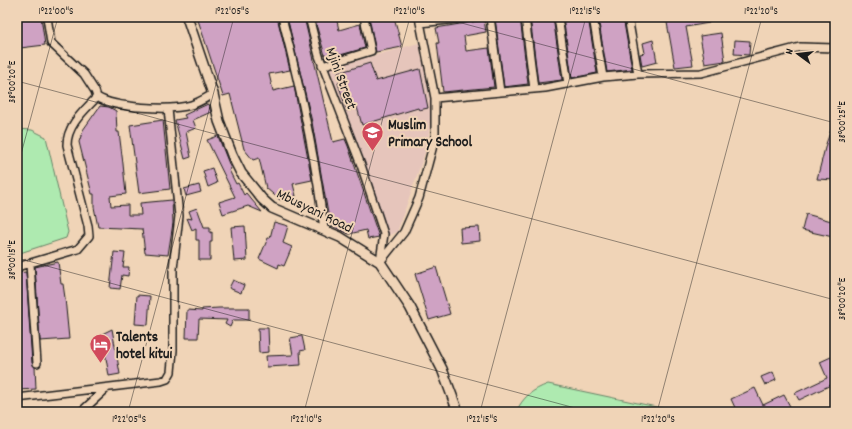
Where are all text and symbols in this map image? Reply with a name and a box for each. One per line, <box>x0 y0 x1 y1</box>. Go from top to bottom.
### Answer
text: 1°22'00"S <box>39 5 73 19</box>
text: 1°22'05"S <box>215 5 249 19</box>
text: 1°22'10"S <box>393 5 425 19</box>
text: 1°22'15"S <box>570 5 600 19</box>
text: 1°22'20"S <box>744 5 778 19</box>
north arrow <box>778 34 818 74</box>
street label: Mjini Street <box>319 44 362 113</box>
text: N <box>782 47 799 57</box>
text: 38°00'20"E <box>6 60 20 103</box>
text: 38°00'25"E <box>836 101 850 143</box>
place label: Muslim Primary School <box>388 115 472 154</box>
school or university icon: Muslim Primary School <box>360 120 386 153</box>
street label: Mbusyani Road <box>272 184 356 240</box>
text: 38°00'15"E <box>6 240 20 280</box>
text: 38°00'20"E <box>836 277 850 320</box>
place label: Talents hotel kitui <box>116 327 173 366</box>
hotel icon: Talents hotel kitui <box>87 332 113 365</box>
text: 1°22'05"S <box>112 413 146 427</box>
text: 1°22'10"S <box>290 413 322 427</box>
text: 1°22'15"S <box>467 413 497 427</box>
text: 1°22'20"S <box>641 413 675 427</box>

